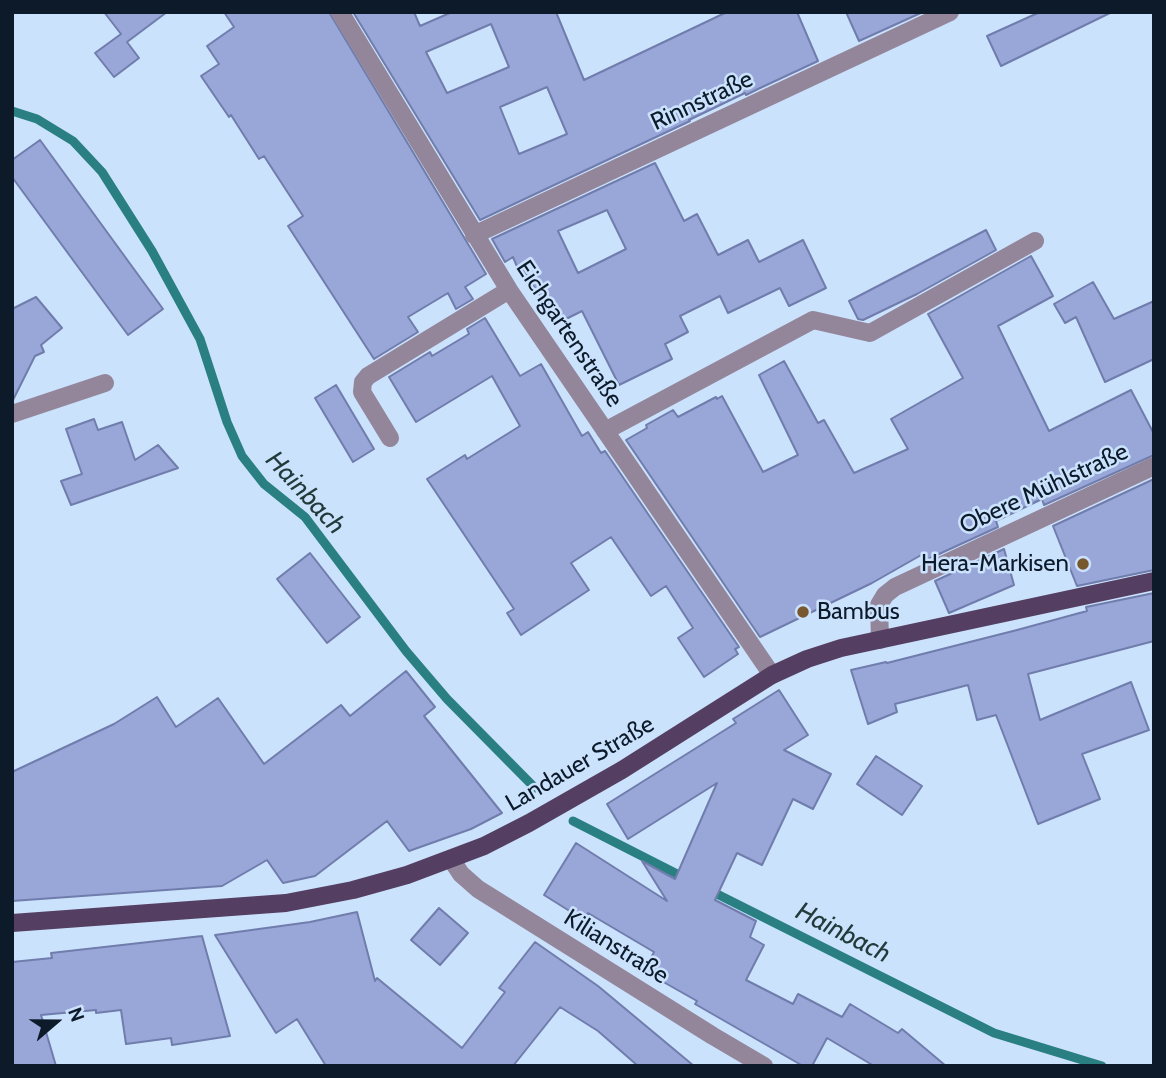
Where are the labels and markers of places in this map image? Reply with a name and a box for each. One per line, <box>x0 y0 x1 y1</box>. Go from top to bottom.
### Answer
place label: Hera-Markisen <box>921 550 1069 578</box>
marker: Hera-Markisen <box>1075 556 1091 572</box>
place label: Bambus <box>817 598 900 626</box>
marker: Bambus <box>795 604 811 620</box>

